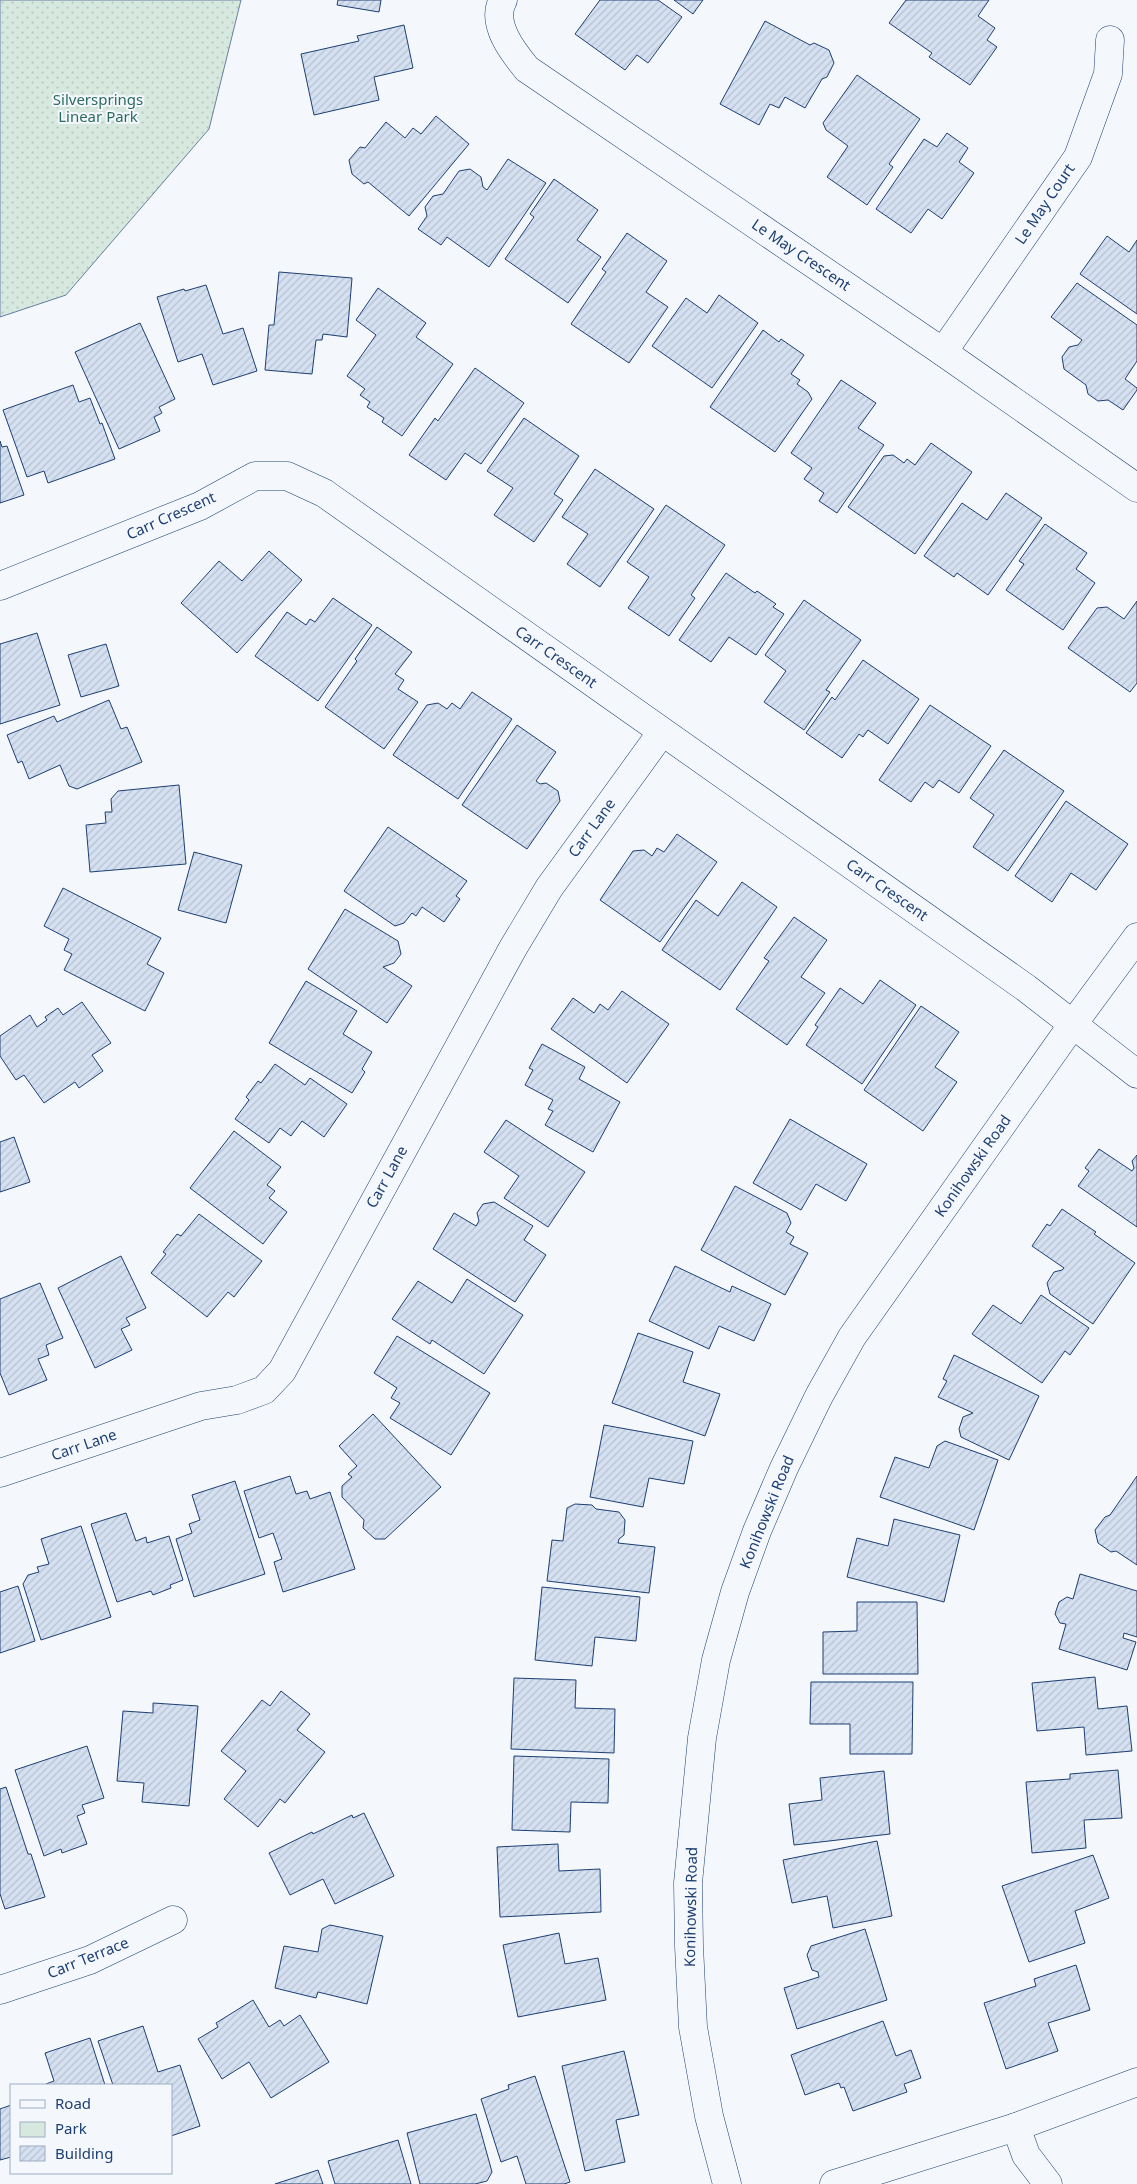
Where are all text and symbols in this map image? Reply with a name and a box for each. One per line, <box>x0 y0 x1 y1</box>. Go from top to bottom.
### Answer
park label: Silversprings Linear Park <box>53 89 143 126</box>
street label: Le May Court <box>1010 159 1079 248</box>
street label: Le May Crescent <box>748 214 855 295</box>
street label: Carr Crescent <box>123 486 219 544</box>
street label: Carr Crescent <box>512 621 602 692</box>
street label: Carr Lane <box>563 794 619 861</box>
street label: Carr Crescent <box>843 854 933 925</box>
street label: Konihowski Road <box>929 1110 1015 1220</box>
street label: Carr Lane <box>361 1142 411 1211</box>
street label: Carr Lane <box>48 1423 119 1465</box>
street label: Konihowski Road <box>734 1452 798 1571</box>
street label: Konihowski Road <box>679 1847 701 1967</box>
street label: Carr Terrace <box>44 1932 131 1982</box>
legend <box>10 2084 172 2174</box>
text: Road <box>55 2093 91 2113</box>
text: Park <box>55 2118 87 2138</box>
text: Building <box>55 2143 113 2163</box>

